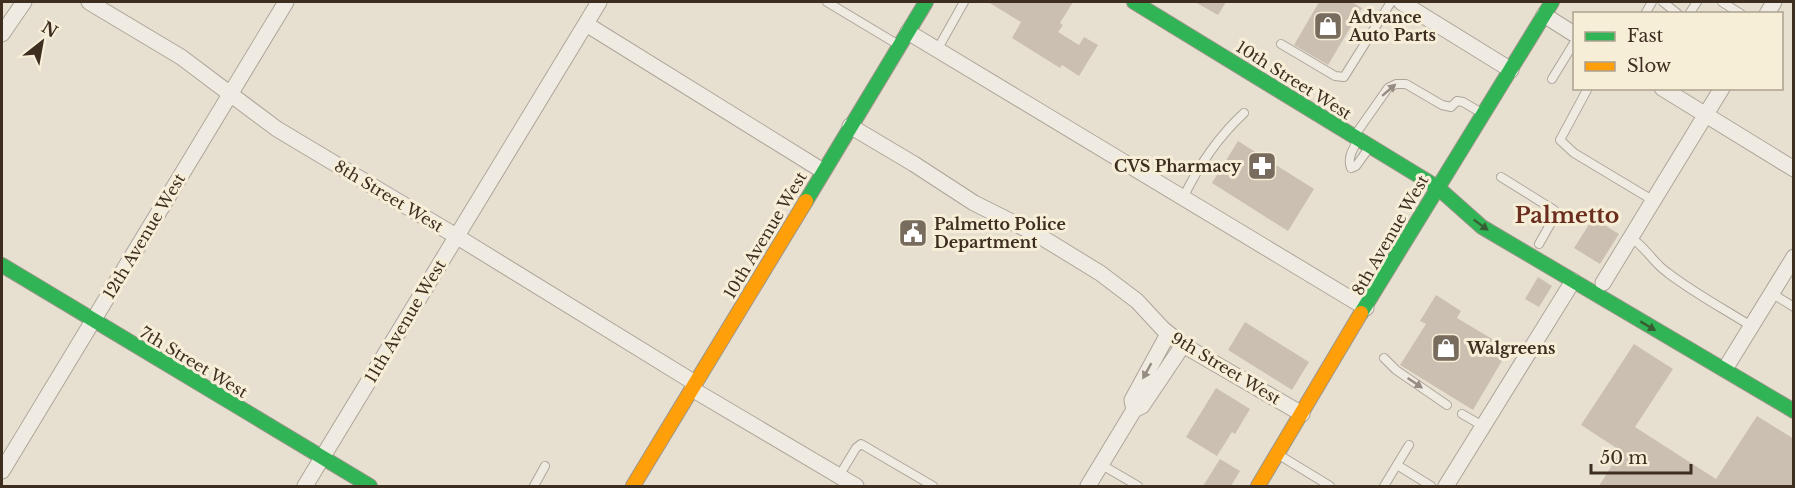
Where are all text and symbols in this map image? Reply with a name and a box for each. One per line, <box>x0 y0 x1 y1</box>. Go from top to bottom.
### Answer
place label: Advance Auto Parts <box>1348 7 1436 45</box>
shop icon: Advance Auto Parts <box>1312 10 1344 42</box>
north arrow <box>12 12 72 72</box>
legend <box>1573 12 1783 90</box>
text: N <box>38 17 61 42</box>
text: Fast <box>1627 25 1664 47</box>
street label: 10th Street West <box>1233 36 1355 124</box>
text: Slow <box>1627 55 1672 77</box>
one-way arrow <box>1381 84 1397 97</box>
pharmacy icon: CVS Pharmacy <box>1246 150 1278 182</box>
street label: 8th Street West <box>331 156 447 236</box>
place label: CVS Pharmacy <box>1114 156 1242 176</box>
street label: 10th Avenue West <box>719 168 811 302</box>
street label: 12th Avenue West <box>99 170 189 302</box>
street label: 8th Avenue West <box>1347 171 1433 299</box>
district label: Palmetto <box>1515 202 1619 229</box>
place label: Palmetto Police Department <box>934 214 1066 252</box>
public building icon: Palmetto Police Department <box>897 217 929 249</box>
one-way arrow <box>1473 219 1489 231</box>
street label: 11th Avenue West <box>360 256 450 386</box>
one-way arrow <box>1640 321 1656 332</box>
street label: 7th Street West <box>137 322 251 402</box>
street label: 9th Street West <box>1168 327 1284 409</box>
shop icon: Walgreens <box>1430 332 1462 364</box>
place label: Walgreens <box>1466 338 1556 358</box>
one-way arrow <box>1142 363 1152 380</box>
one-way arrow <box>1406 377 1422 389</box>
scale bar <box>1591 437 1692 475</box>
text: 50 m <box>1600 447 1648 469</box>

